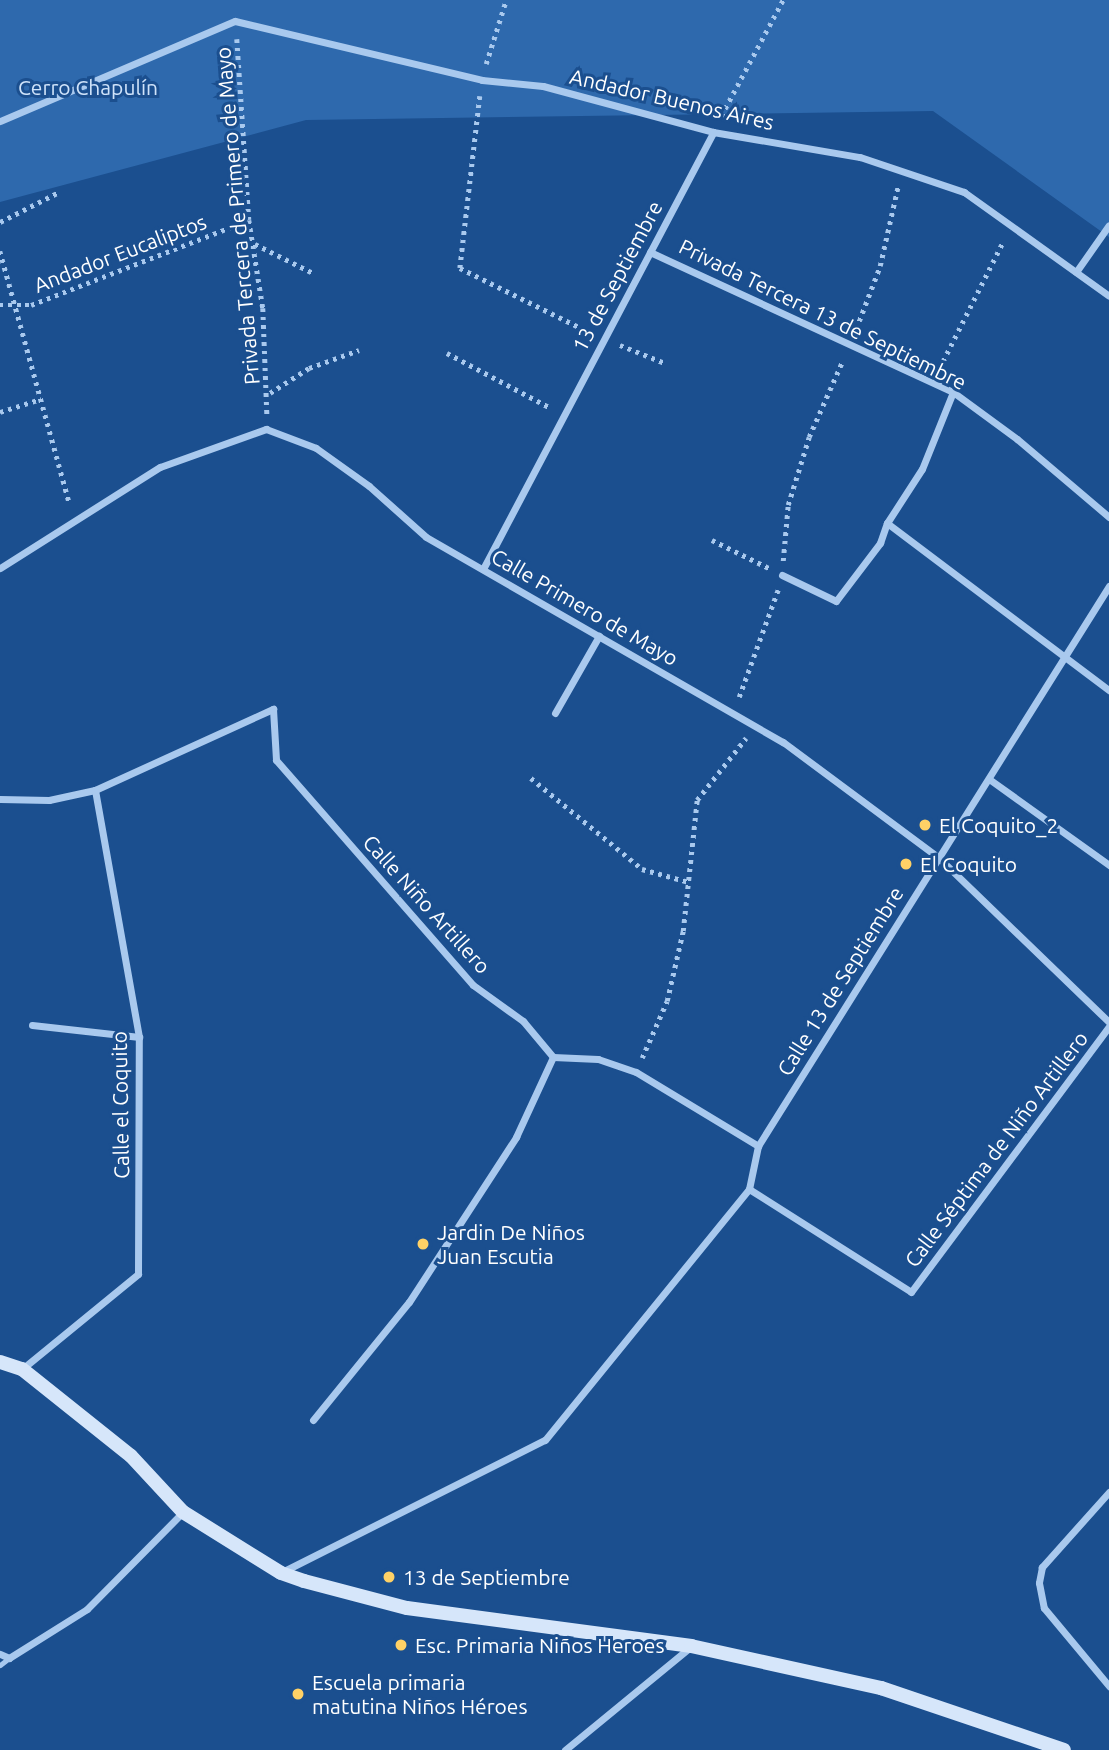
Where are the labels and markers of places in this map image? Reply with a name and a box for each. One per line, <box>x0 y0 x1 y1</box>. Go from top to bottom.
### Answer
place label: El Coquito_2 <box>939 812 1058 838</box>
marker: El Coquito_2 <box>917 817 933 833</box>
place label: El Coquito <box>920 851 1017 877</box>
marker: El Coquito <box>898 856 914 872</box>
place label: Jardin De Niños Juan Escutia <box>437 1219 585 1269</box>
marker: Jardin De Niños Juan Escutia <box>415 1236 431 1252</box>
place label: 13 de Septiembre <box>403 1564 570 1590</box>
marker: 13 de Septiembre <box>381 1569 397 1585</box>
place label: Esc. Primaria Niños Heroes <box>415 1632 665 1658</box>
marker: Esc. Primaria Niños Heroes <box>393 1637 409 1653</box>
place label: Escuela primaria matutina Niños Héroes <box>312 1669 528 1719</box>
marker: Escuela primaria matutina Niños Héroes <box>290 1686 306 1702</box>

